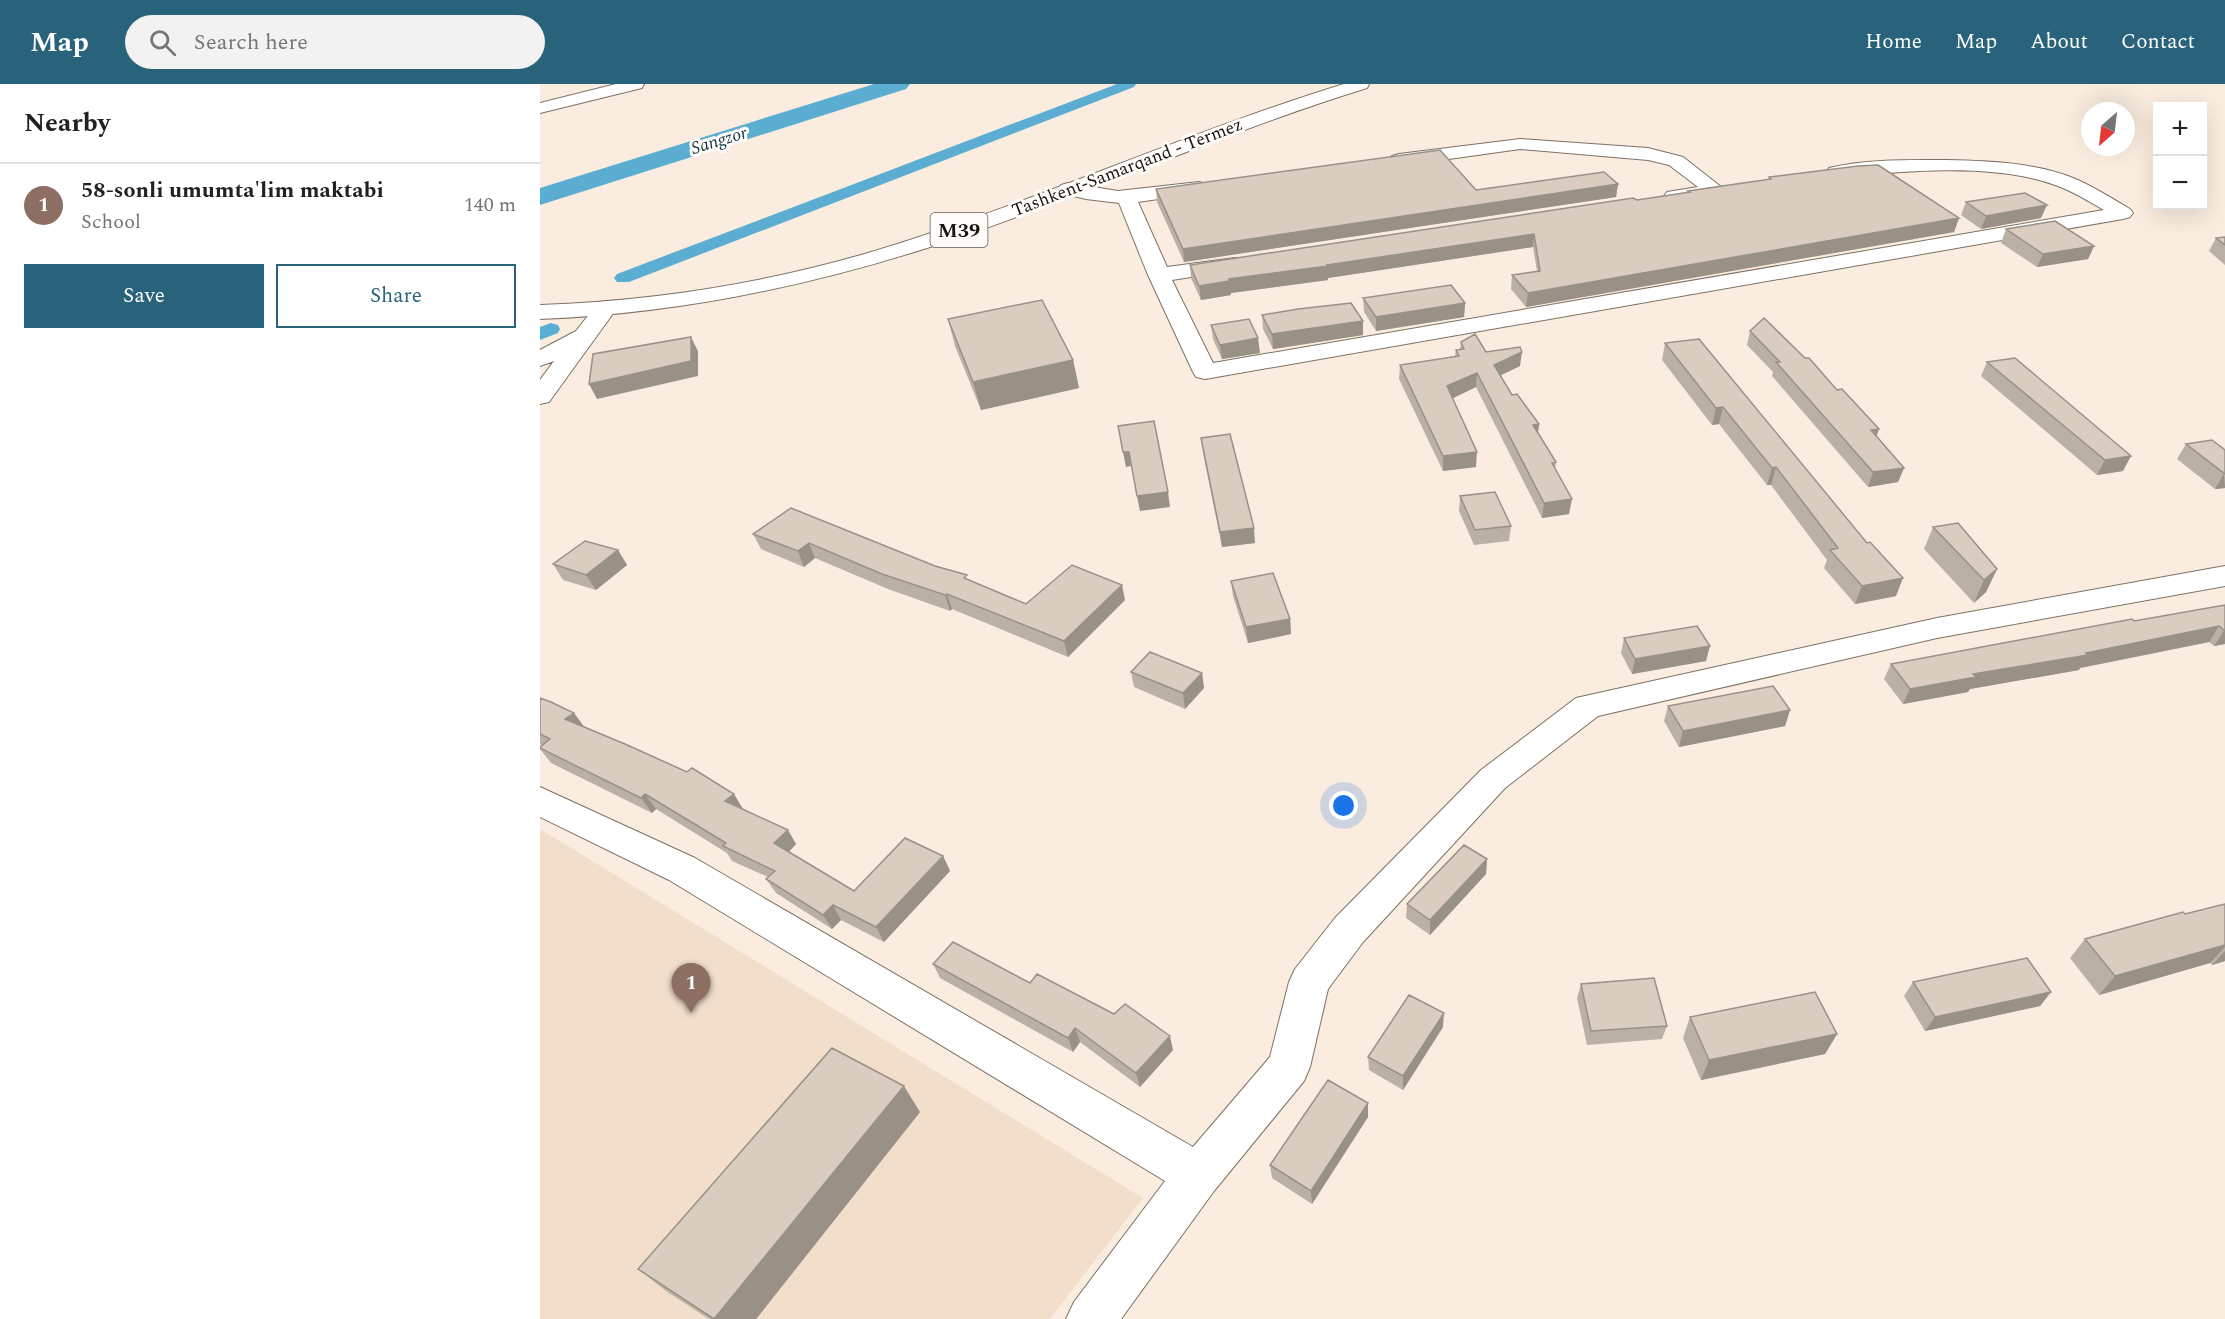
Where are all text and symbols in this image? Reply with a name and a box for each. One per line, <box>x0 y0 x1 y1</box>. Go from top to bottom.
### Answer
search box <box>125 15 545 69</box>
text: Map <box>30 21 89 64</box>
icon: search <box>146 26 179 59</box>
text: Search here <box>194 26 308 59</box>
text: Home <box>1865 26 1922 58</box>
text: Map <box>1955 26 1997 58</box>
text: About <box>2030 26 2088 58</box>
text: Contact <box>2121 26 2195 58</box>
north arrow <box>2081 102 2135 156</box>
map controls <box>2153 102 2207 210</box>
button: + <box>2153 102 2207 156</box>
text: Nearby <box>24 103 110 143</box>
street label: Tashkent-Samarqand - Termez <box>1008 111 1246 224</box>
water label: Sangzor <box>688 119 751 162</box>
button: − <box>2153 156 2207 210</box>
text: 58-sonli umumta'lim maktabi <box>81 174 384 207</box>
text: 1 <box>38 190 49 220</box>
text: 140 m <box>464 190 516 220</box>
text: School <box>81 207 141 237</box>
road number: M39 <box>930 213 988 247</box>
button: Save <box>24 264 264 328</box>
button: Share <box>276 264 516 328</box>
your location <box>1329 791 1358 820</box>
pin: 1 <box>672 964 710 1013</box>

